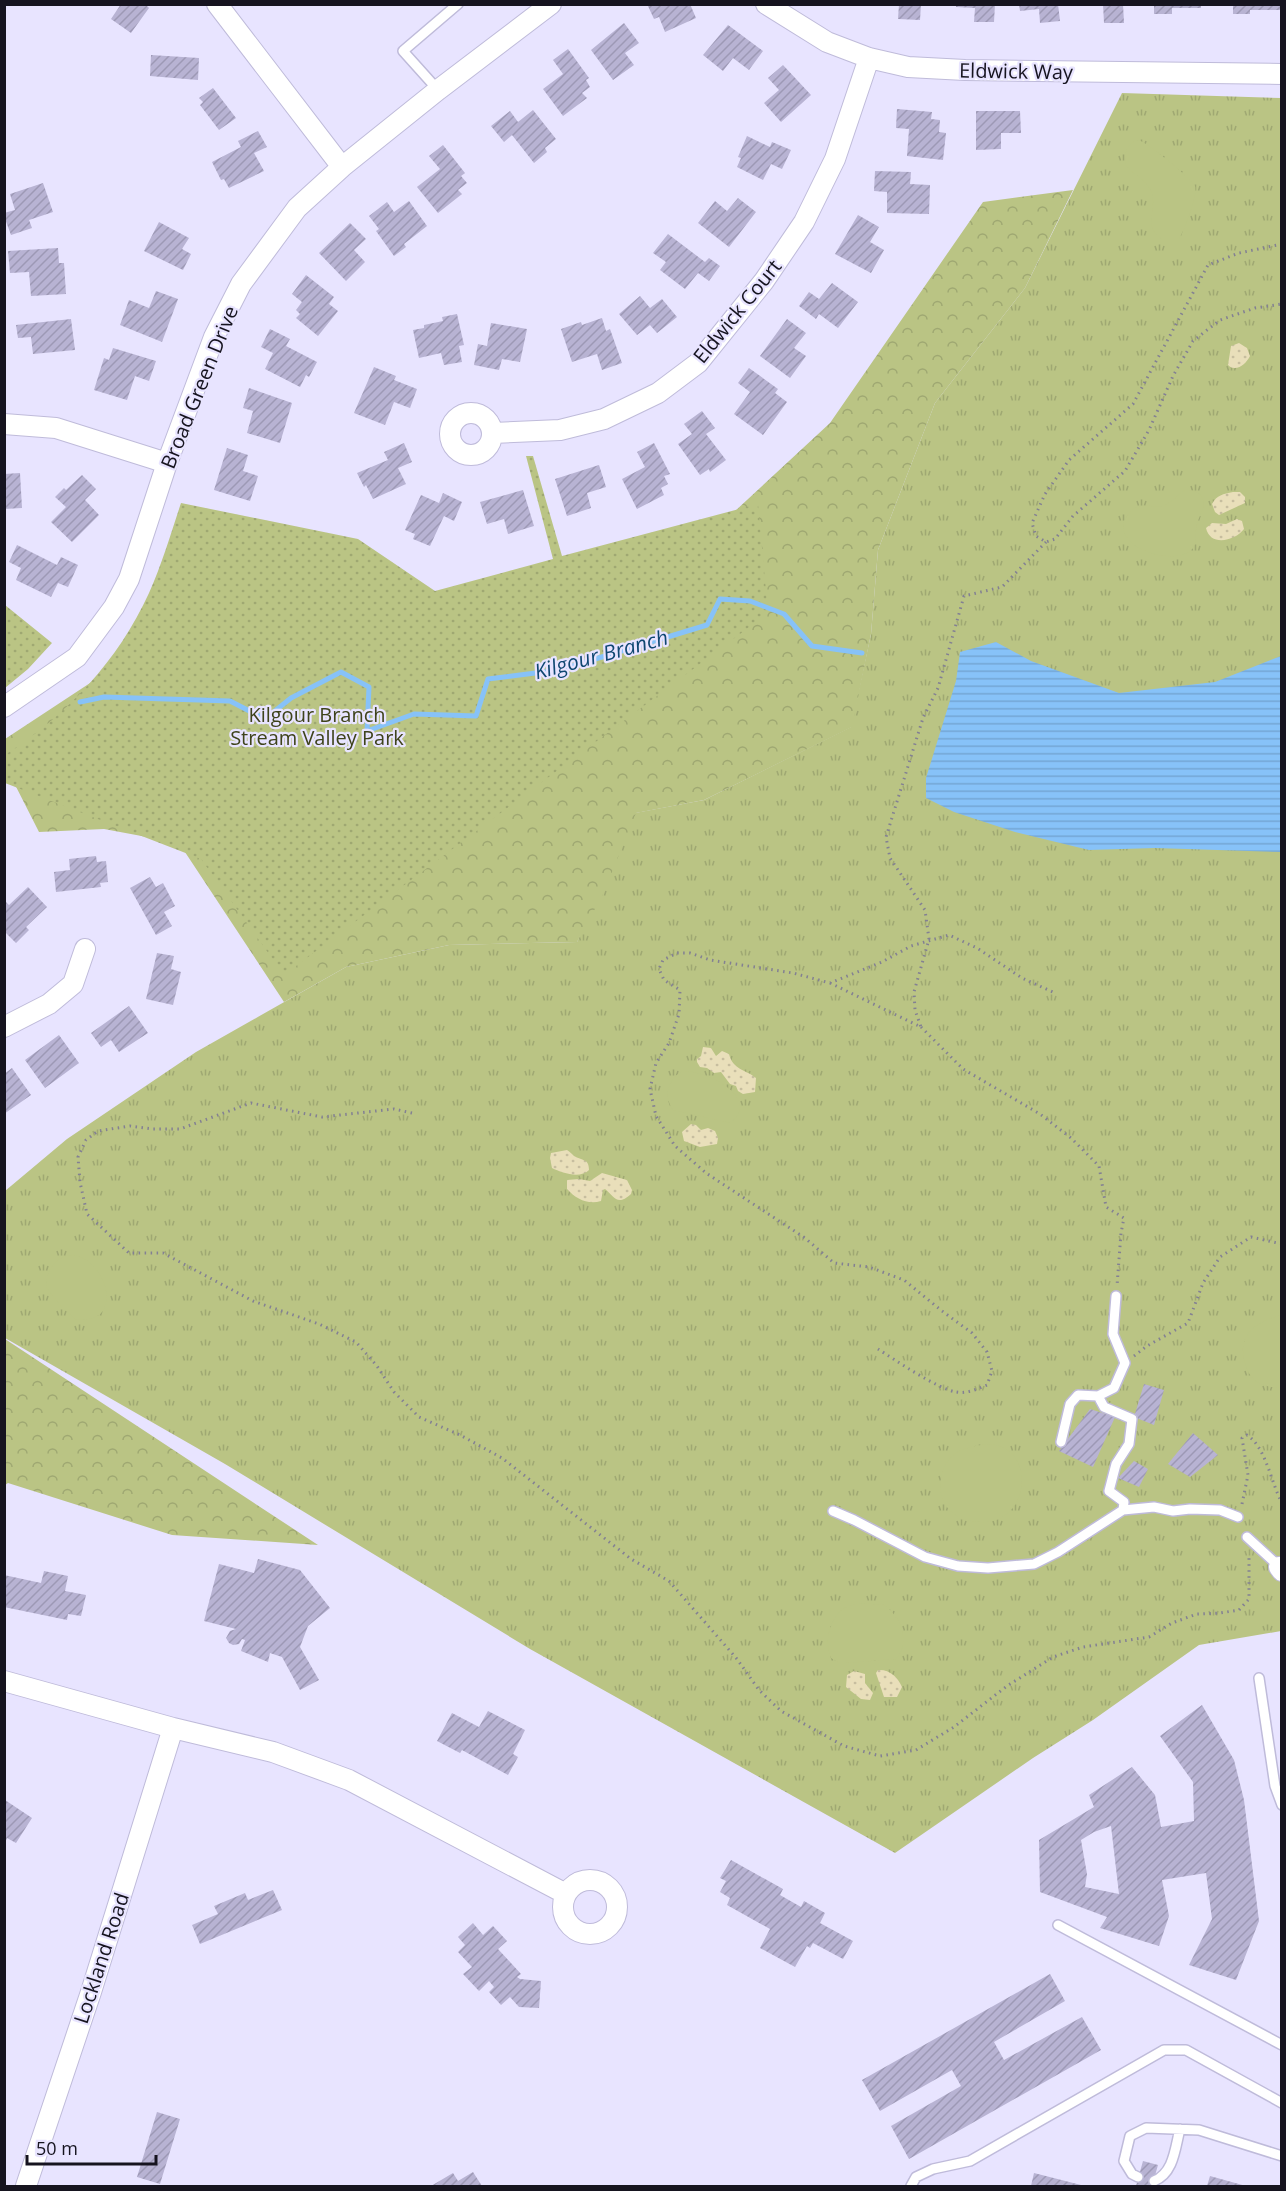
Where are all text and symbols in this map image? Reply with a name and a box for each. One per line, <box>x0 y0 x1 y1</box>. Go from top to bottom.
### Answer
street label: Eldwick Way <box>959 57 1074 86</box>
street label: Eldwick Court <box>687 253 787 369</box>
street label: Broad Green Drive <box>154 302 244 472</box>
water label: Kilgour Branch <box>531 623 671 685</box>
park label: Kilgour Branch Stream Valley Park <box>230 701 404 751</box>
street label: Lockland Road <box>67 1889 135 2027</box>
scale bar <box>27 2128 156 2166</box>
text: 50 m <box>36 2136 78 2160</box>

